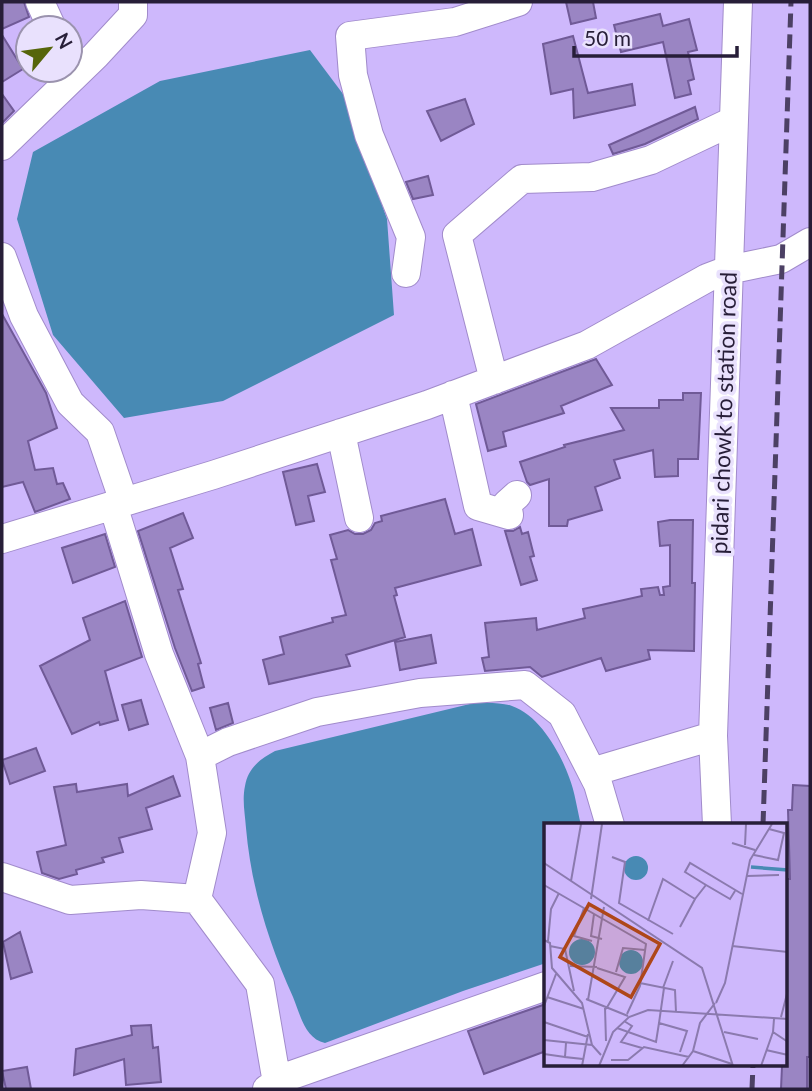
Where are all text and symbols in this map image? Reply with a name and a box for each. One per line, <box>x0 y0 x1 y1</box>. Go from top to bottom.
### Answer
north arrow <box>14 14 84 84</box>
scale bar <box>574 14 737 58</box>
text: 50 m <box>584 25 631 50</box>
text: N <box>51 29 78 52</box>
street label: pidari chowk to station road <box>704 271 742 555</box>
inset map <box>544 823 788 1066</box>

